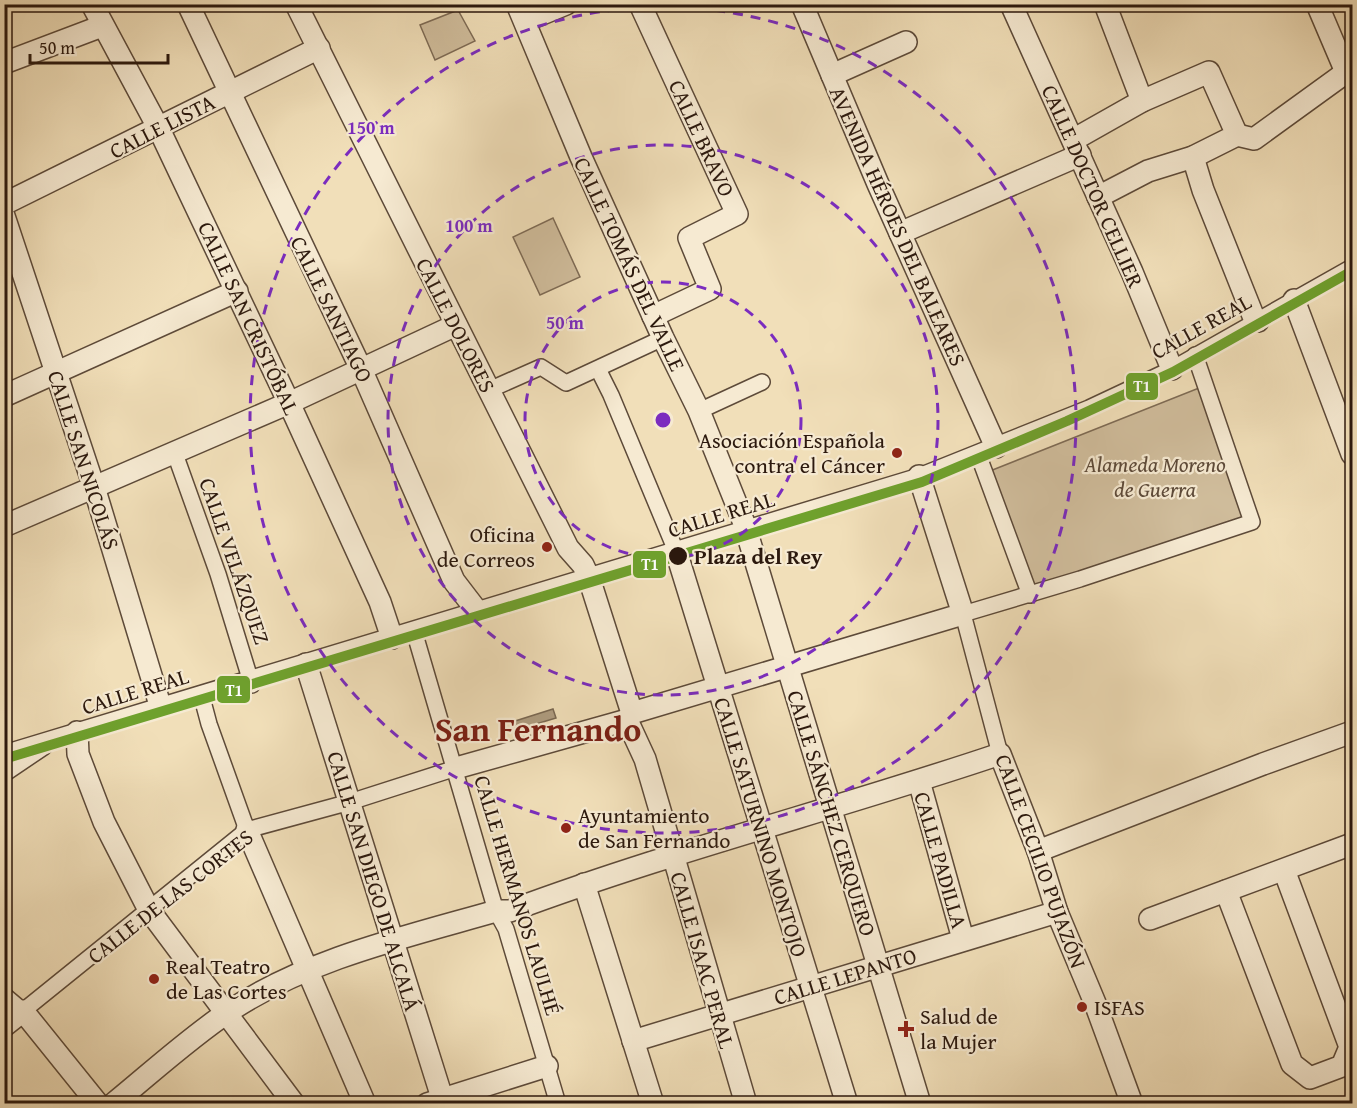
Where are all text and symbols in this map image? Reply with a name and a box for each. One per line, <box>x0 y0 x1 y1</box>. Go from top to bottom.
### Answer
scale bar <box>30 27 168 65</box>
text: 50 m <box>39 34 75 61</box>
street label: CALLE BRAVO <box>661 74 743 202</box>
street label: CALLE DOCTOR CELLIER <box>1034 79 1152 293</box>
street label: AVENIDA HÉROES DEL BALEARES <box>822 81 974 371</box>
street label: CALLE LISTA <box>104 85 221 166</box>
text: 150 m <box>347 114 395 141</box>
street label: CALLE TOMÁS DEL VALLE <box>566 152 694 376</box>
text: 100 m <box>445 212 493 239</box>
street label: CALLE SAN CRISTÓBAL <box>190 216 308 420</box>
street label: CALLE SANTIAGO <box>283 231 381 387</box>
street label: CALLE DOLORES <box>408 252 504 398</box>
street label: CALLE REAL <box>1145 285 1257 367</box>
text: 50 m <box>546 309 585 336</box>
street label: CALLE SAN NICOLÁS <box>40 366 128 554</box>
line badge: T1 <box>1125 372 1159 401</box>
text: T1 <box>1133 374 1151 398</box>
centre of rings <box>653 410 673 430</box>
place label: Asociación Española contra el Cáncer <box>699 424 886 481</box>
marker: Asociación Española contra el Cáncer <box>890 446 904 460</box>
park label: Alameda Moreno de Guerra <box>1083 448 1226 505</box>
street label: CALLE VELÁZQUEZ <box>192 474 278 648</box>
street label: CALLE REAL <box>664 483 779 545</box>
place label: Oficina de Correos <box>437 518 536 575</box>
marker: Oficina de Correos <box>540 540 554 554</box>
place label: Plaza del Rey <box>694 540 823 572</box>
marker: Plaza del Rey <box>667 545 689 567</box>
line badge: T1 <box>632 550 667 579</box>
text: T1 <box>641 552 659 576</box>
street label: CALLE REAL <box>78 660 193 722</box>
line badge: T1 <box>216 675 251 704</box>
text: T1 <box>225 678 243 702</box>
street label: CALLE SÁNCHEZ CERQUERO <box>779 686 885 940</box>
street label: CALLE SATURNINO MONTOJO <box>706 693 816 961</box>
district label: San Fernando <box>435 704 641 753</box>
street label: CALLE SAN DIEGO DE ALCALÁ <box>319 747 429 1015</box>
street label: CALLE CECILIO PUJAZÓN <box>987 750 1095 972</box>
street label: CALLE HERMANOS LAULHÉ <box>466 771 570 1019</box>
street label: CALLE PADILLA <box>906 788 976 933</box>
place label: Ayuntamiento de San Fernando <box>578 799 731 856</box>
street label: CALLE DE LAS CORTES <box>80 821 260 971</box>
marker: Ayuntamiento de San Fernando <box>559 821 573 835</box>
street label: CALLE ISAAC PERAL <box>662 868 744 1052</box>
street label: CALLE LEPANTO <box>770 939 920 1013</box>
place label: Real Teatro de Las Cortes <box>166 950 287 1007</box>
marker: Real Teatro de Las Cortes <box>147 972 161 986</box>
place label: ISFAS <box>1094 991 1145 1023</box>
place label: Salud de la Mujer <box>920 1000 998 1057</box>
marker: ISFAS <box>1075 1000 1089 1014</box>
marker: Salud de la Mujer <box>897 1020 915 1038</box>

